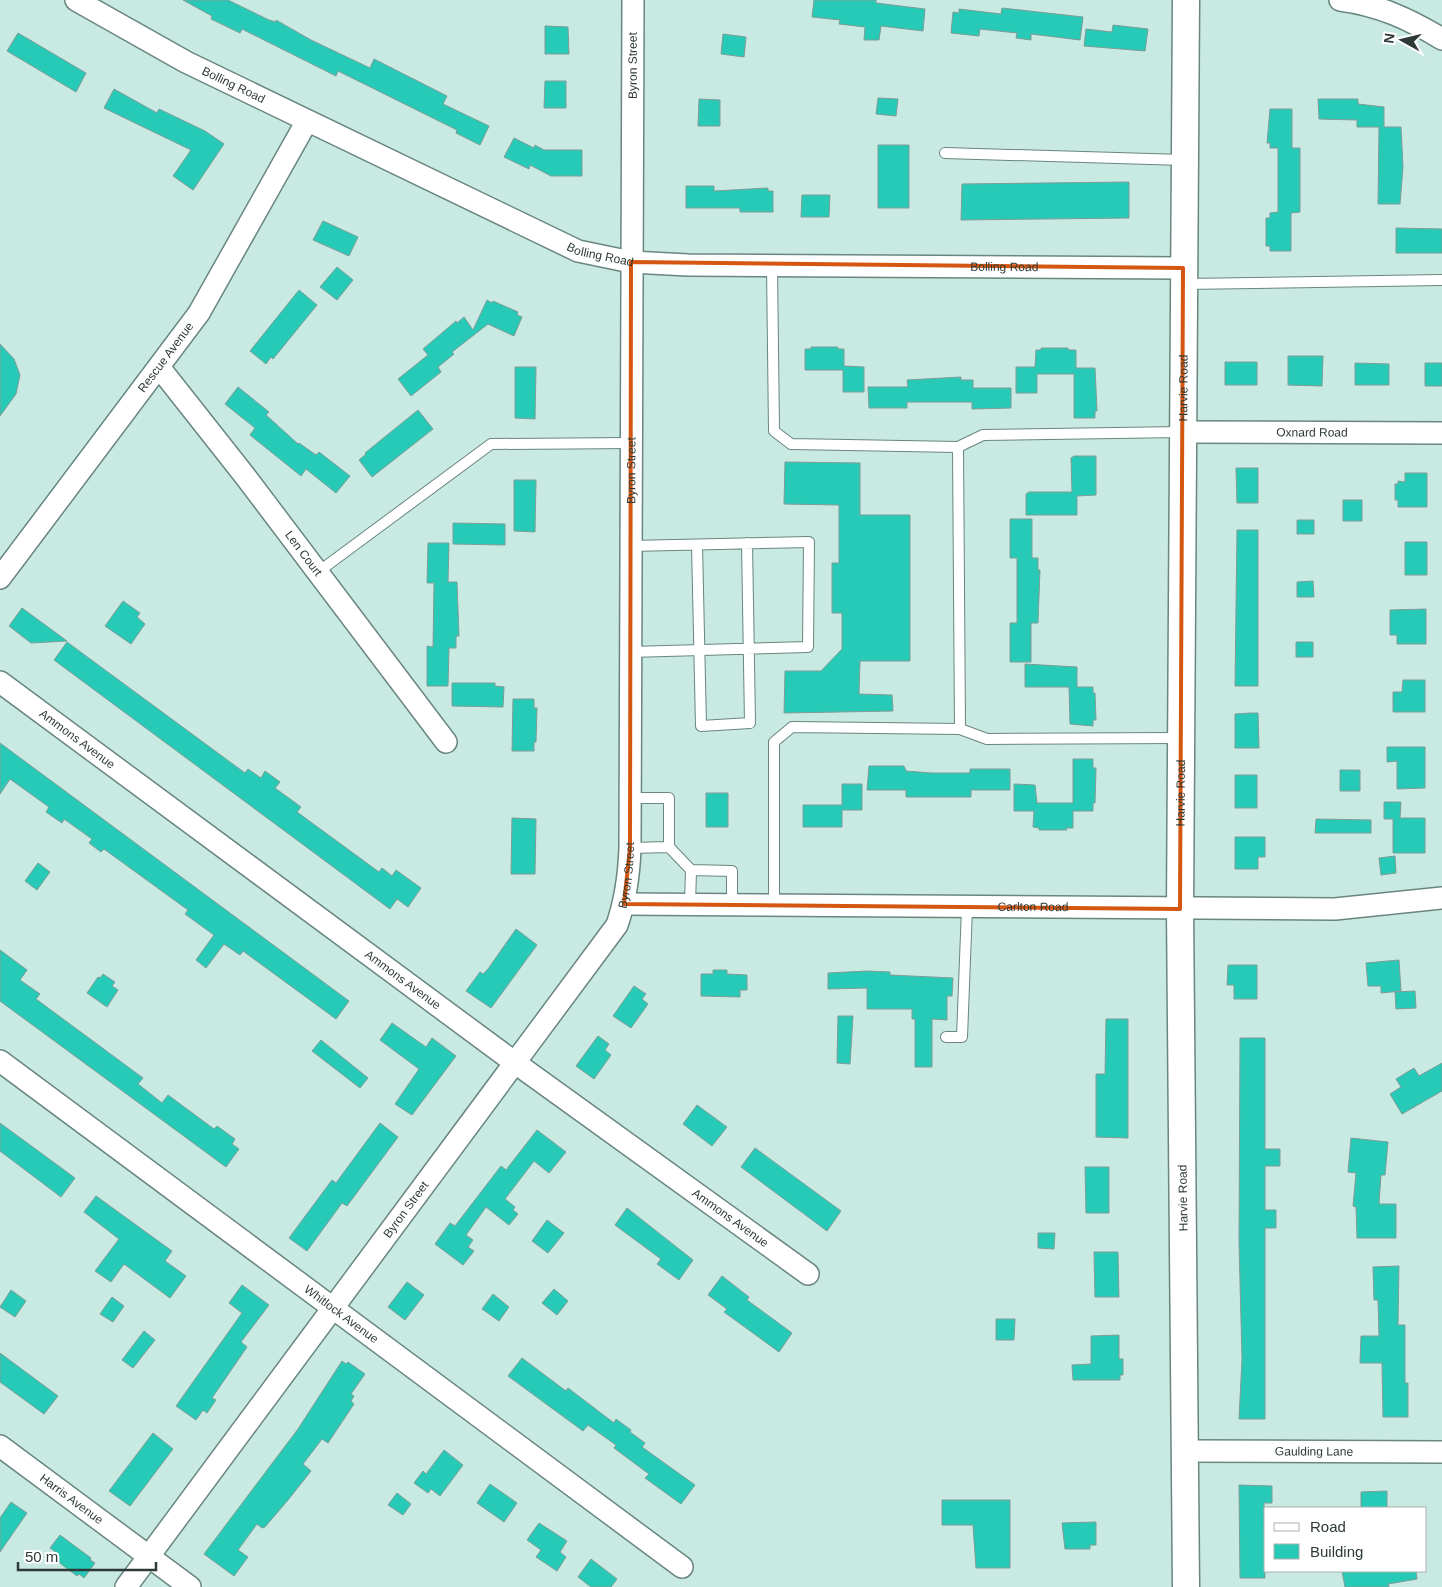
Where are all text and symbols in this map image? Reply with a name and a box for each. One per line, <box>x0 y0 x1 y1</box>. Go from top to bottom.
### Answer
north arrow <box>1377 15 1427 65</box>
street label: Byron Street <box>626 32 640 99</box>
text: N <box>1380 32 1398 44</box>
street label: Bolling Road <box>200 64 267 106</box>
street label: Bolling Road <box>565 240 635 269</box>
street label: Bolling Road <box>970 260 1038 274</box>
street label: Rescue Avenue <box>135 319 197 395</box>
street label: Harvie Road <box>1176 355 1191 421</box>
street label: Oxnard Road <box>1276 425 1348 440</box>
street label: Byron Street <box>624 437 638 504</box>
street label: Len Court <box>282 528 325 579</box>
street label: Ammons Avenue <box>37 707 118 772</box>
street label: Harvie Road <box>1174 760 1188 826</box>
street label: Byron Street <box>615 842 637 910</box>
street label: Carlton Road <box>998 900 1068 914</box>
street label: Ammons Avenue <box>362 947 444 1013</box>
street label: Harvie Road <box>1175 1165 1191 1231</box>
street label: Byron Street <box>380 1178 432 1241</box>
street label: Ammons Avenue <box>690 1186 771 1250</box>
street label: Whitlock Avenue <box>302 1282 381 1346</box>
street label: Gaulding Lane <box>1275 1444 1353 1459</box>
street label: Harris Avenue <box>37 1471 106 1527</box>
legend <box>1264 1507 1427 1572</box>
text: Road <box>1310 1518 1346 1535</box>
scale bar <box>18 1540 155 1572</box>
text: Building <box>1310 1543 1363 1560</box>
text: 50 m <box>25 1548 58 1565</box>

